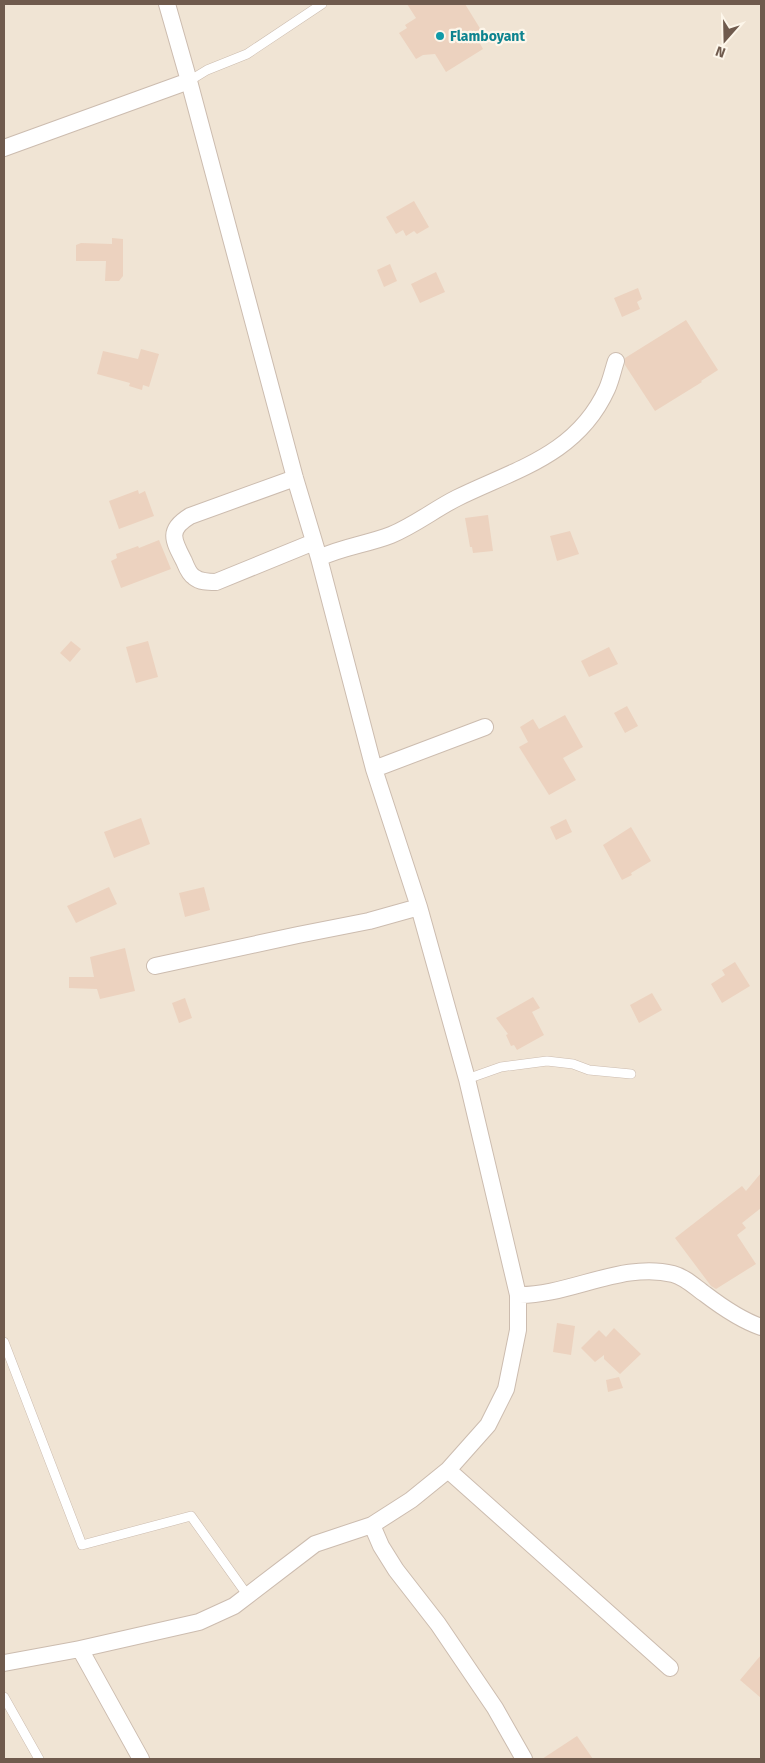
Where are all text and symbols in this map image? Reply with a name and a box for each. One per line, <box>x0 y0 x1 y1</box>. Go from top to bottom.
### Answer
north arrow <box>700 15 750 65</box>
place label: Flamboyant <box>450 28 525 45</box>
marker: Flamboyant <box>434 30 446 42</box>
text: N <box>713 42 728 61</box>

